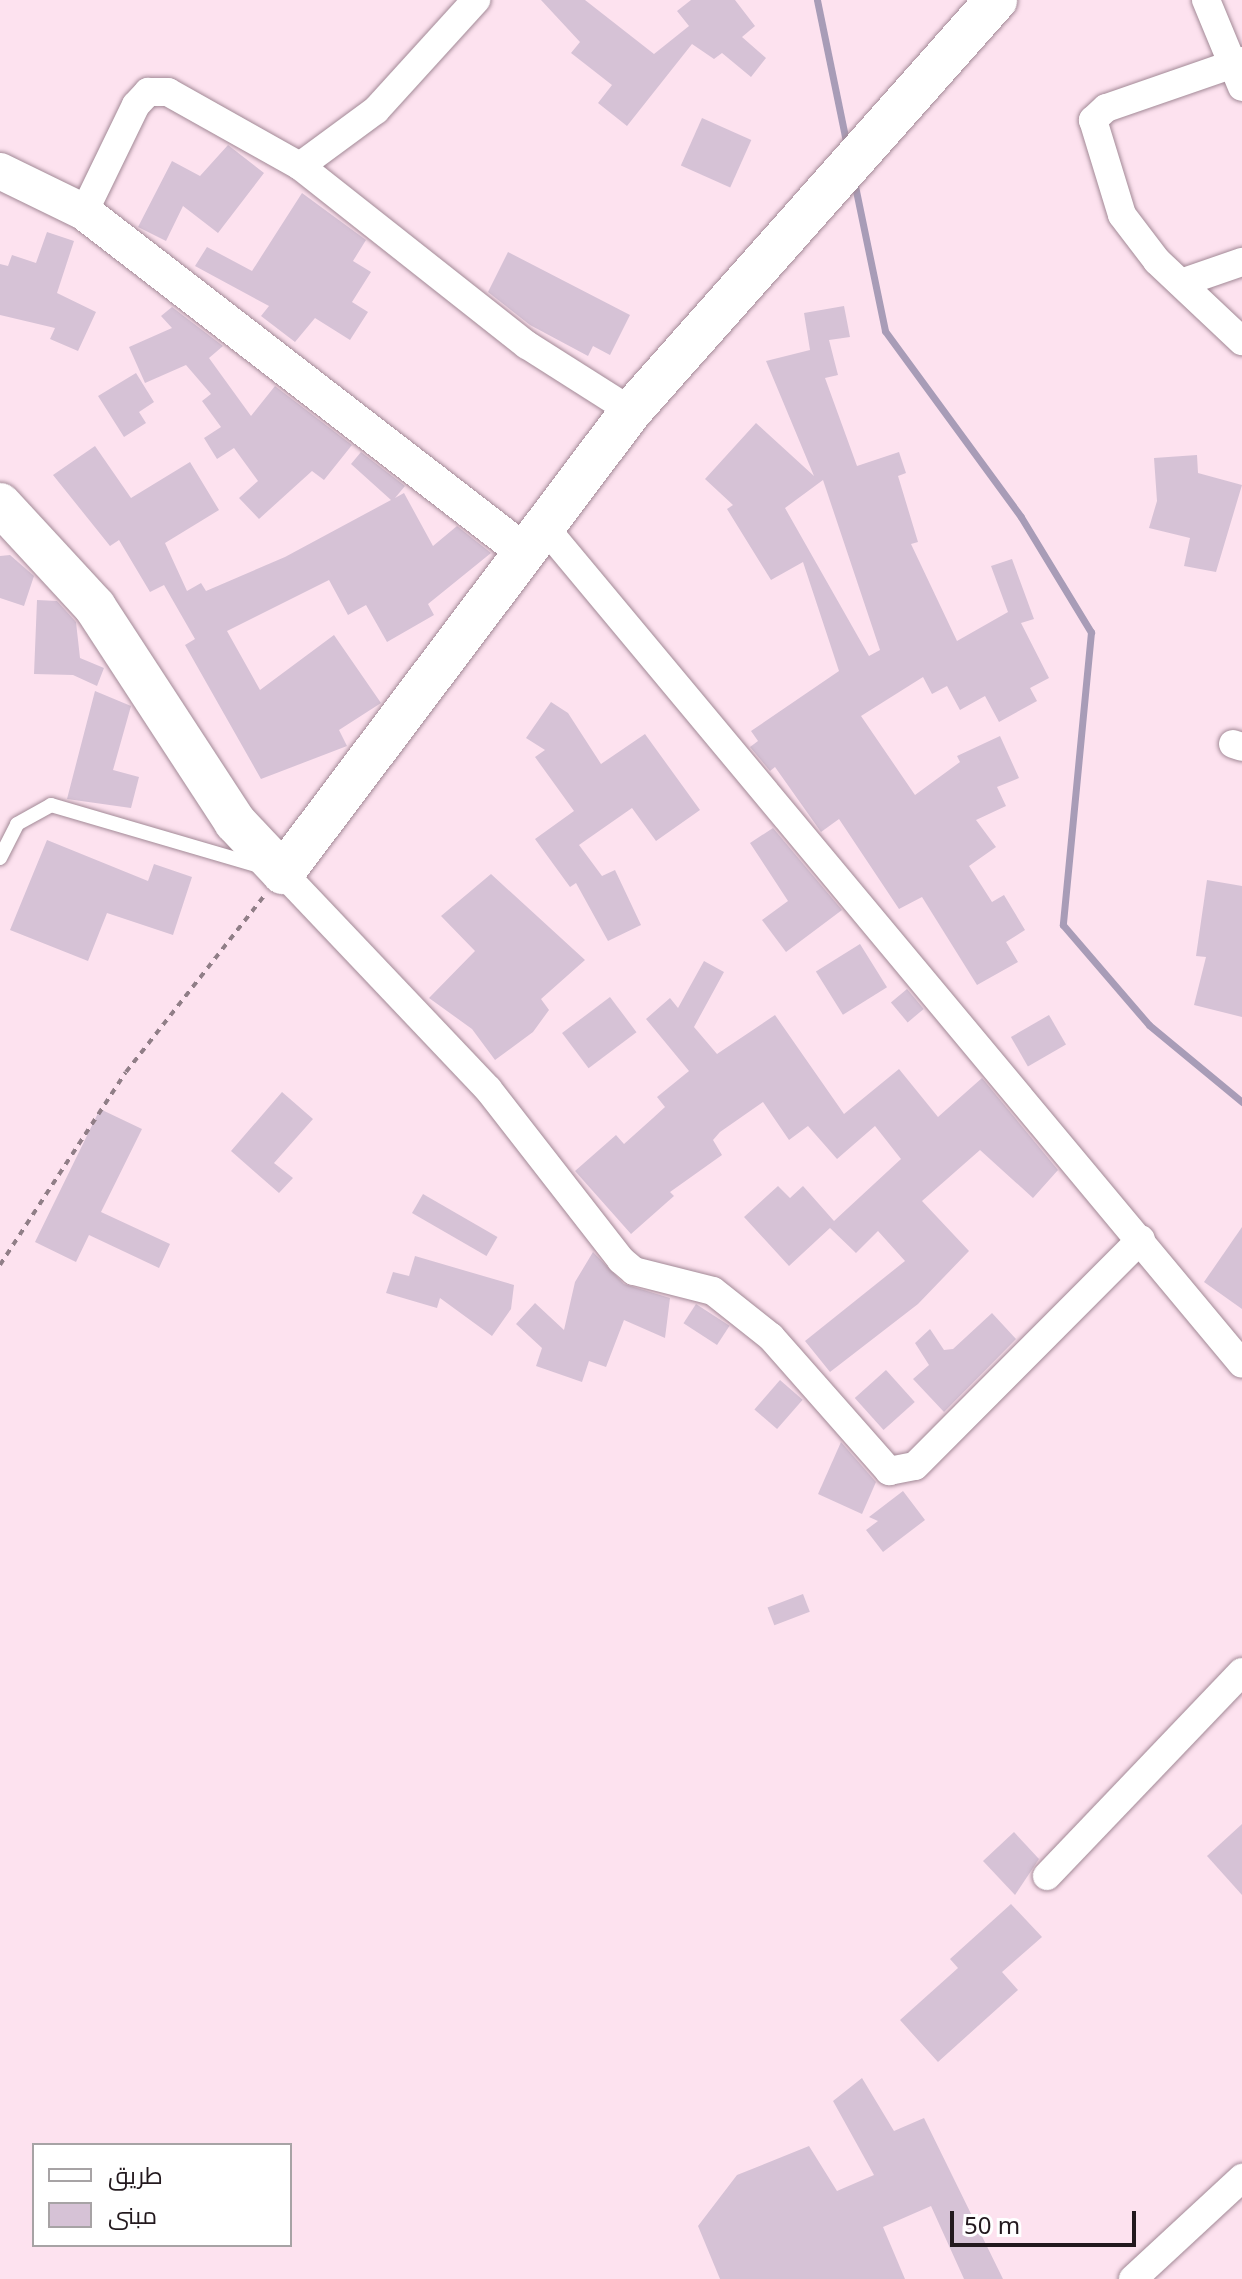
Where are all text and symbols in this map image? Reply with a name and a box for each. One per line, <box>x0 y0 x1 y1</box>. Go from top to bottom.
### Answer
legend <box>32 2143 292 2247</box>
text: طريق <box>108 2158 163 2191</box>
scale bar <box>954 2195 1140 2245</box>
text: مبنى <box>108 2198 157 2231</box>
text: 50 m <box>964 2208 1020 2241</box>

